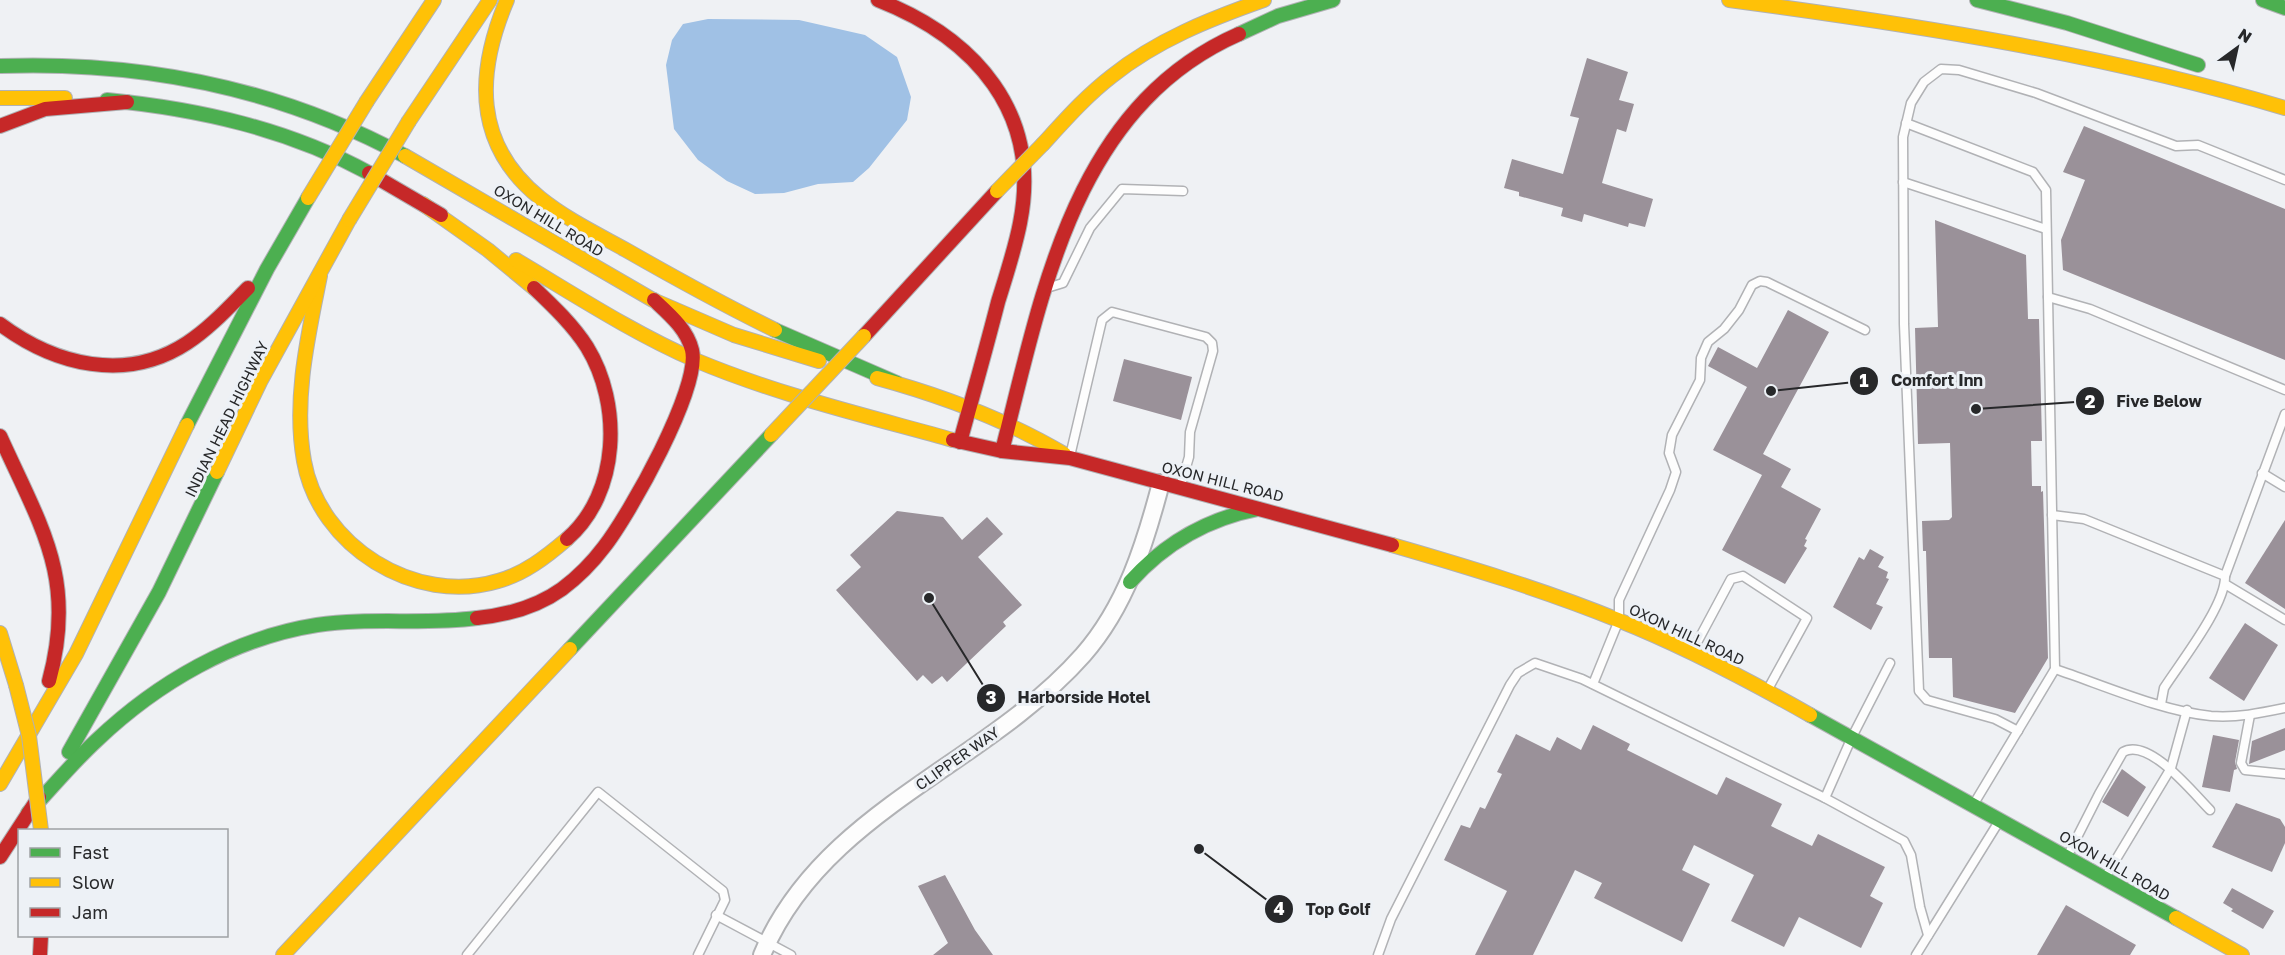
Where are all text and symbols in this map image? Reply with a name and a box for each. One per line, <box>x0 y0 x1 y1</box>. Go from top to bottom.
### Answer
north arrow <box>2207 18 2267 78</box>
text: N <box>2235 24 2256 47</box>
street label: OXON HILL ROAD <box>491 180 607 260</box>
street label: INDIAN HEAD HIGHWAY <box>180 338 272 500</box>
callout: Comfort Inn <box>1849 364 1995 398</box>
text: 1 <box>1859 369 1869 391</box>
text: Comfort Inn <box>1891 370 1983 390</box>
callout: Five Below <box>2075 384 2214 418</box>
text: 2 <box>2085 390 2096 412</box>
text: Five Below <box>2116 391 2202 411</box>
street label: OXON HILL ROAD <box>1160 457 1286 505</box>
street label: OXON HILL ROAD <box>1626 599 1748 669</box>
callout: Harborside Hotel <box>976 681 1163 715</box>
text: 3 <box>986 686 997 708</box>
text: Harborside Hotel <box>1018 687 1151 707</box>
street label: CLIPPER WAY <box>912 722 1003 793</box>
street label: OXON HILL ROAD <box>2056 826 2174 904</box>
legend <box>18 829 228 937</box>
text: Fast <box>72 841 109 863</box>
text: Slow <box>72 871 115 893</box>
callout: Top Golf <box>1264 892 1382 926</box>
text: 4 <box>1273 897 1285 919</box>
text: Top Golf <box>1306 899 1371 919</box>
text: Jam <box>72 901 108 923</box>

